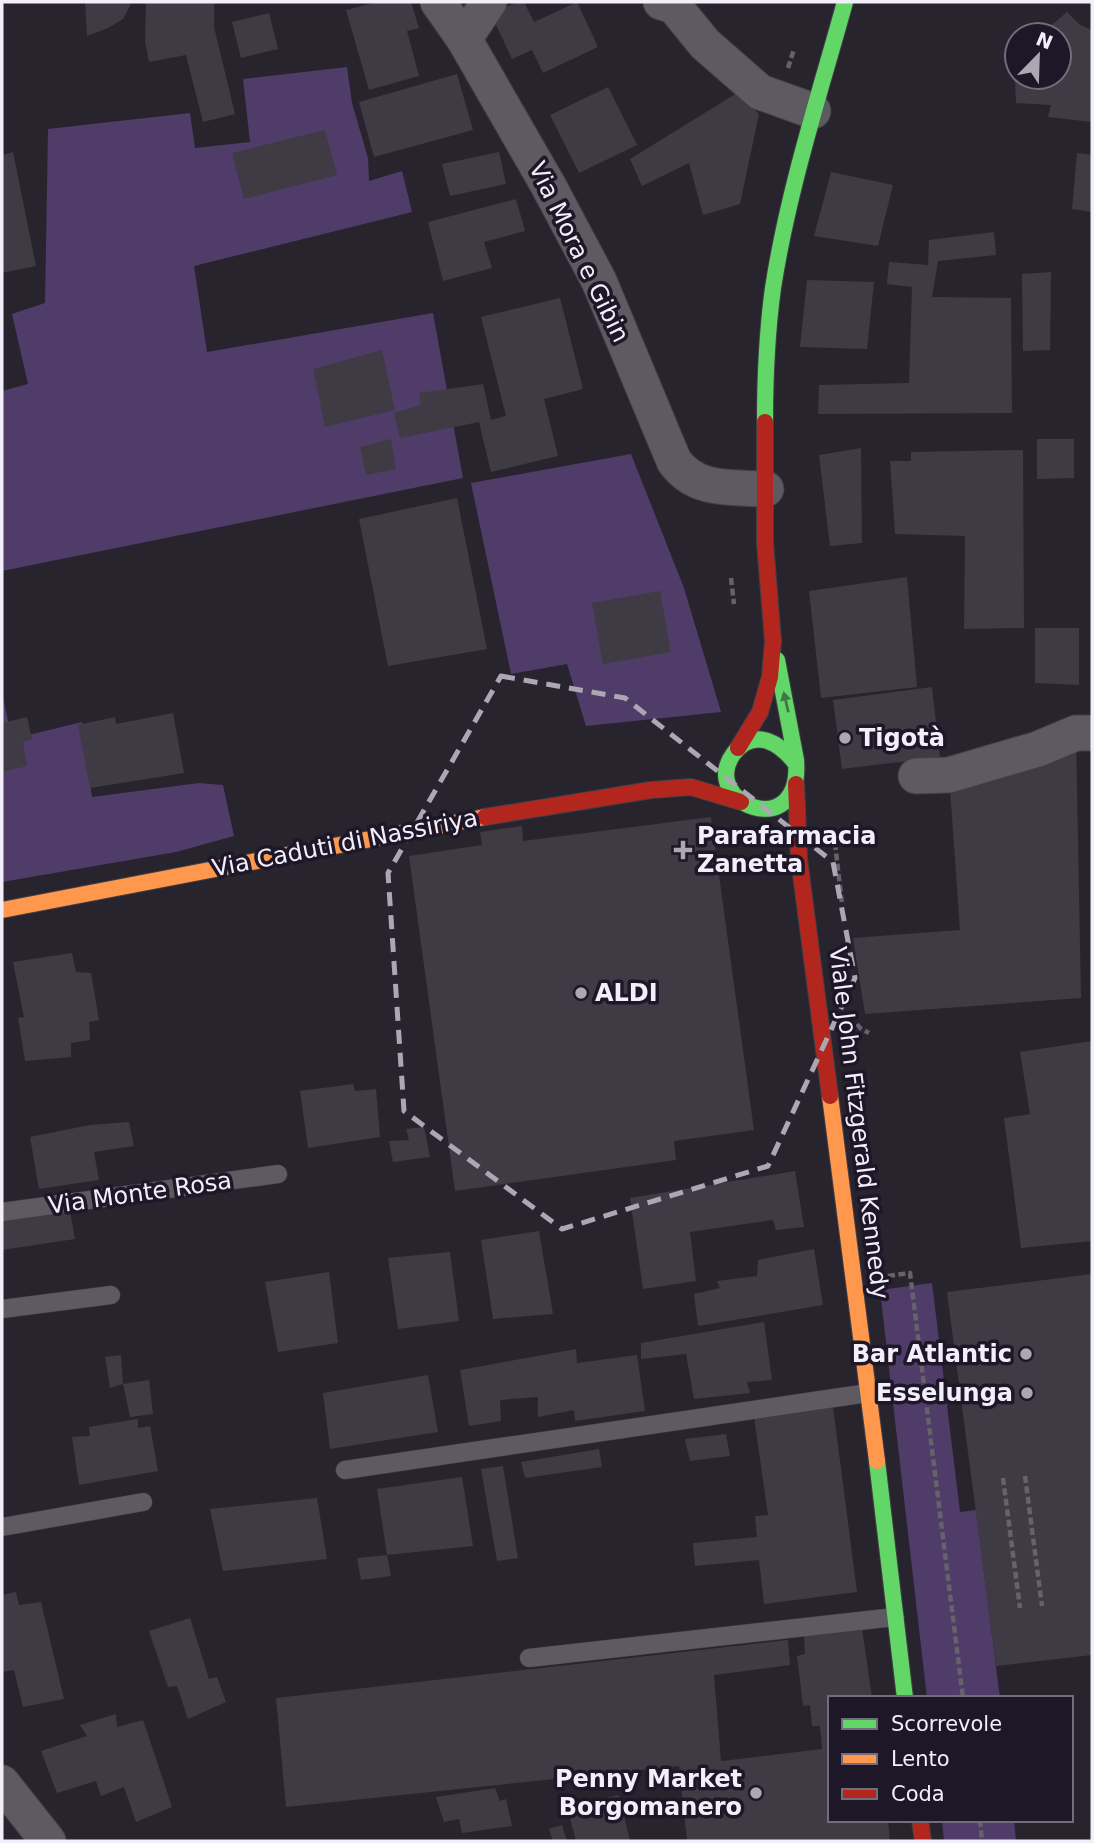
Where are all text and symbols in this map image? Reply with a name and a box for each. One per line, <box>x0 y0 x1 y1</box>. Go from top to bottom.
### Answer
north arrow <box>1003 21 1073 91</box>
text: N <box>1033 27 1056 54</box>
street label: Via Mora e Gibin <box>523 157 635 347</box>
one-way arrow <box>780 691 791 713</box>
place label: Tigotà <box>859 724 945 752</box>
marker: Tigotà <box>837 730 853 746</box>
street label: Via Caduti di Nassiriya <box>210 804 480 882</box>
place label: Parafarmacia Zanetta <box>697 822 877 878</box>
marker: Parafarmacia Zanetta <box>675 842 691 858</box>
street label: Viale John Fitzgerald Kennedy <box>823 945 895 1301</box>
place label: ALDI <box>595 979 658 1007</box>
marker: ALDI <box>573 985 589 1001</box>
street label: Via Monte Rosa <box>47 1166 233 1220</box>
place label: Bar Atlantic <box>852 1340 1012 1368</box>
marker: Bar Atlantic <box>1018 1346 1034 1362</box>
place label: Esselunga <box>876 1379 1013 1407</box>
marker: Esselunga <box>1019 1385 1035 1401</box>
legend <box>828 1696 1073 1822</box>
text: Scorrevole <box>891 1712 1002 1736</box>
text: Lento <box>891 1747 950 1771</box>
place label: Penny Market Borgomanero <box>555 1765 742 1821</box>
text: Coda <box>891 1782 945 1806</box>
marker: Penny Market Borgomanero <box>748 1785 764 1801</box>

